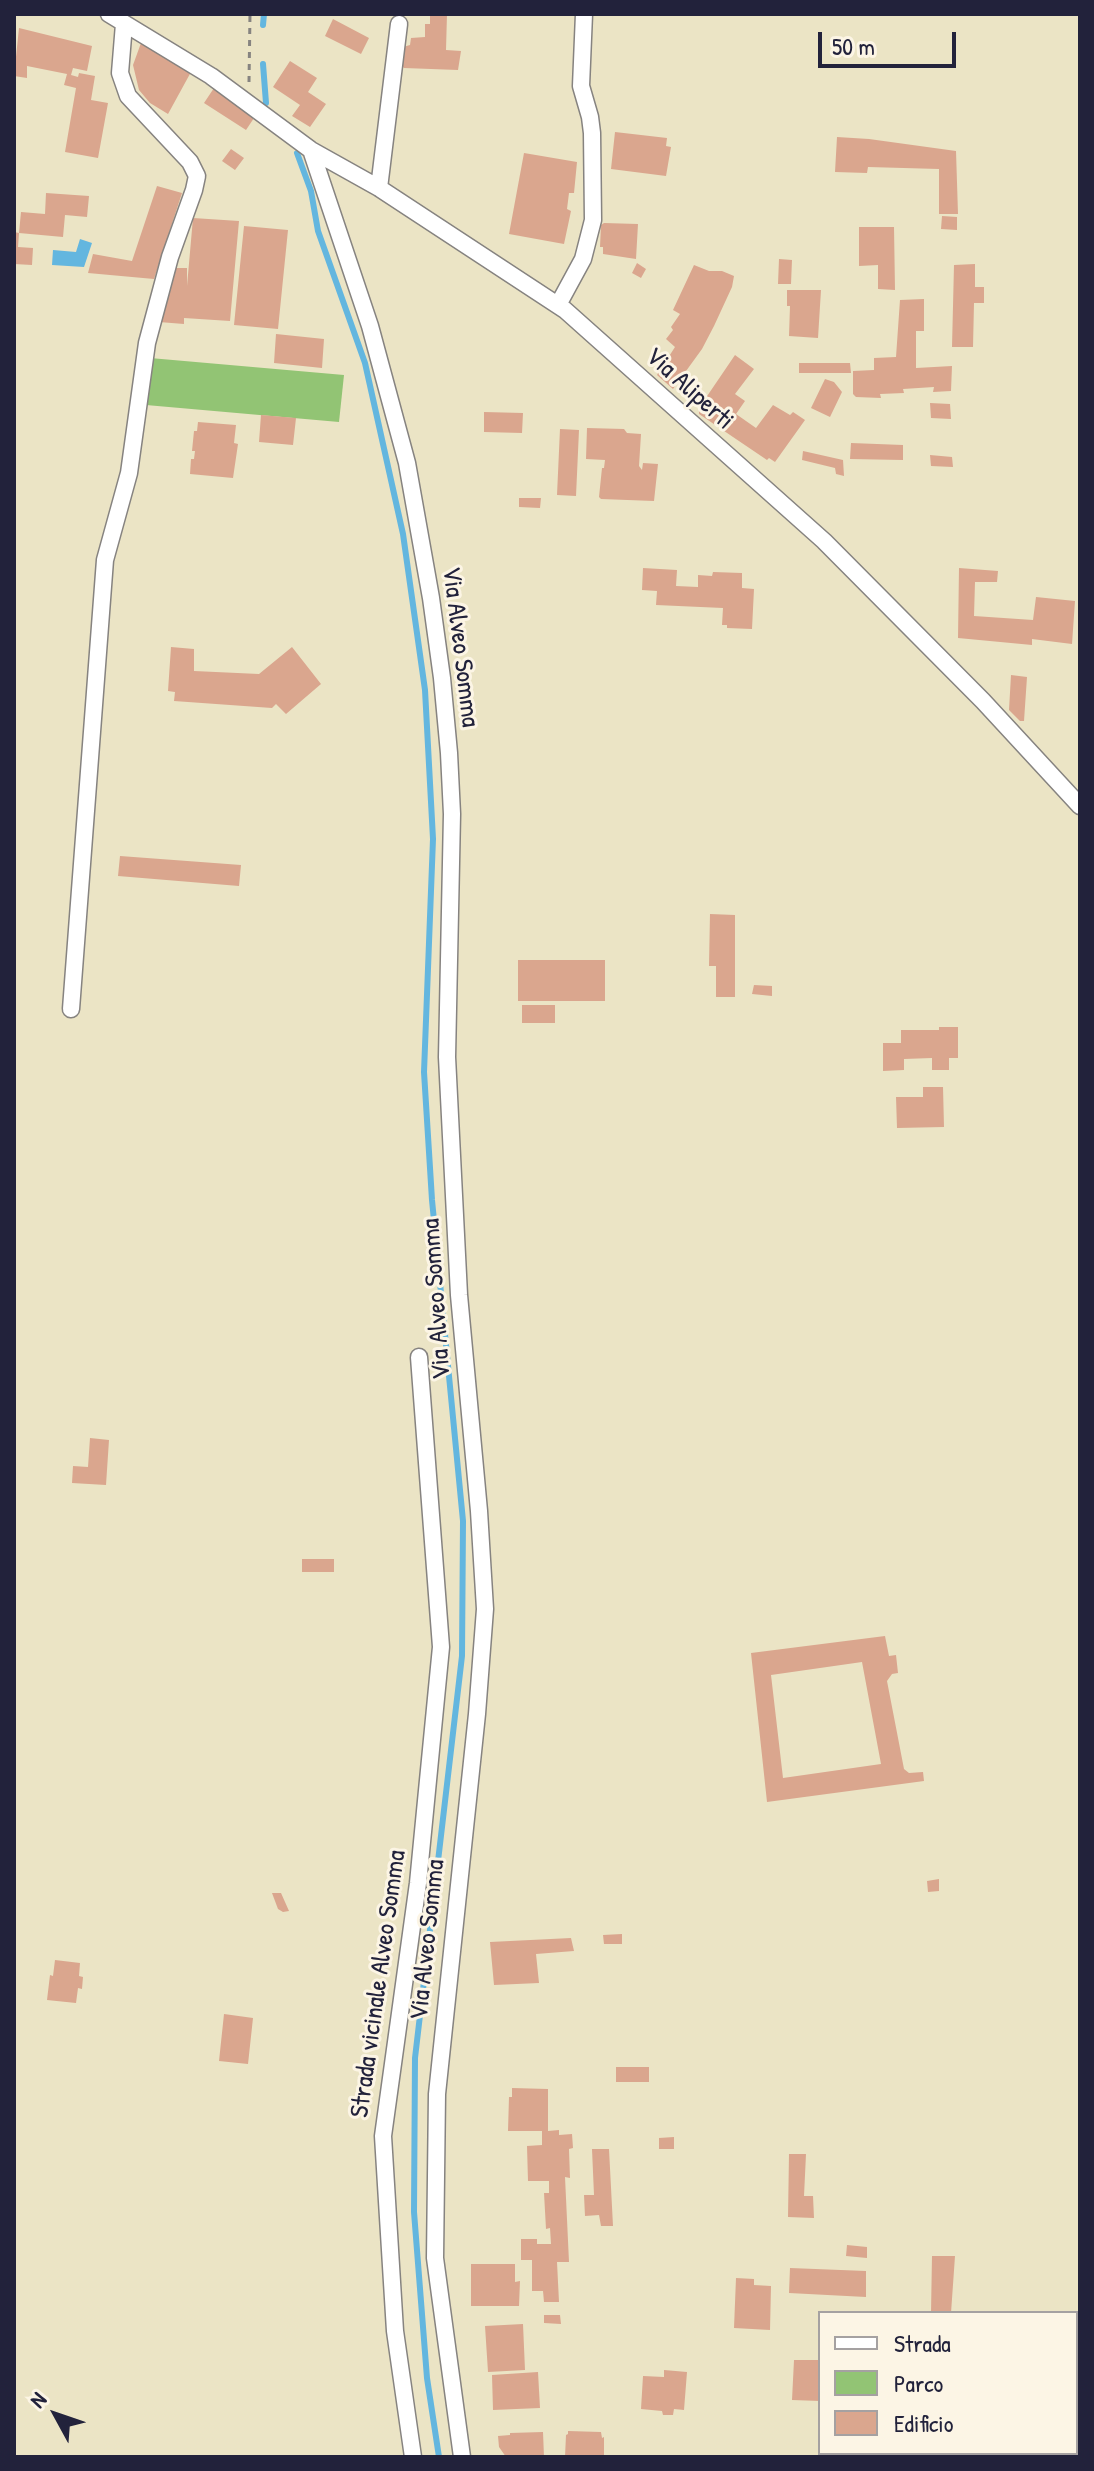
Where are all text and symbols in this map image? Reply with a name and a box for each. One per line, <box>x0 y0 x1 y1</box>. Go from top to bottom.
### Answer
scale bar <box>822 16 960 66</box>
text: 50 m <box>832 30 875 62</box>
street label: Via Aliperti <box>638 341 740 437</box>
street label: Via Alveo Somma <box>435 565 485 729</box>
street label: Via Alveo Somma <box>416 1217 458 1381</box>
street label: Strada vicinale Alveo Somma <box>345 1848 413 2120</box>
street label: Via Alveo Somma <box>404 1858 452 2022</box>
legend <box>818 2311 1078 2455</box>
text: Strada <box>894 2327 951 2359</box>
text: Parco <box>894 2367 943 2399</box>
north arrow <box>16 2375 96 2455</box>
text: N <box>22 2385 53 2414</box>
text: Edificio <box>894 2407 953 2439</box>

